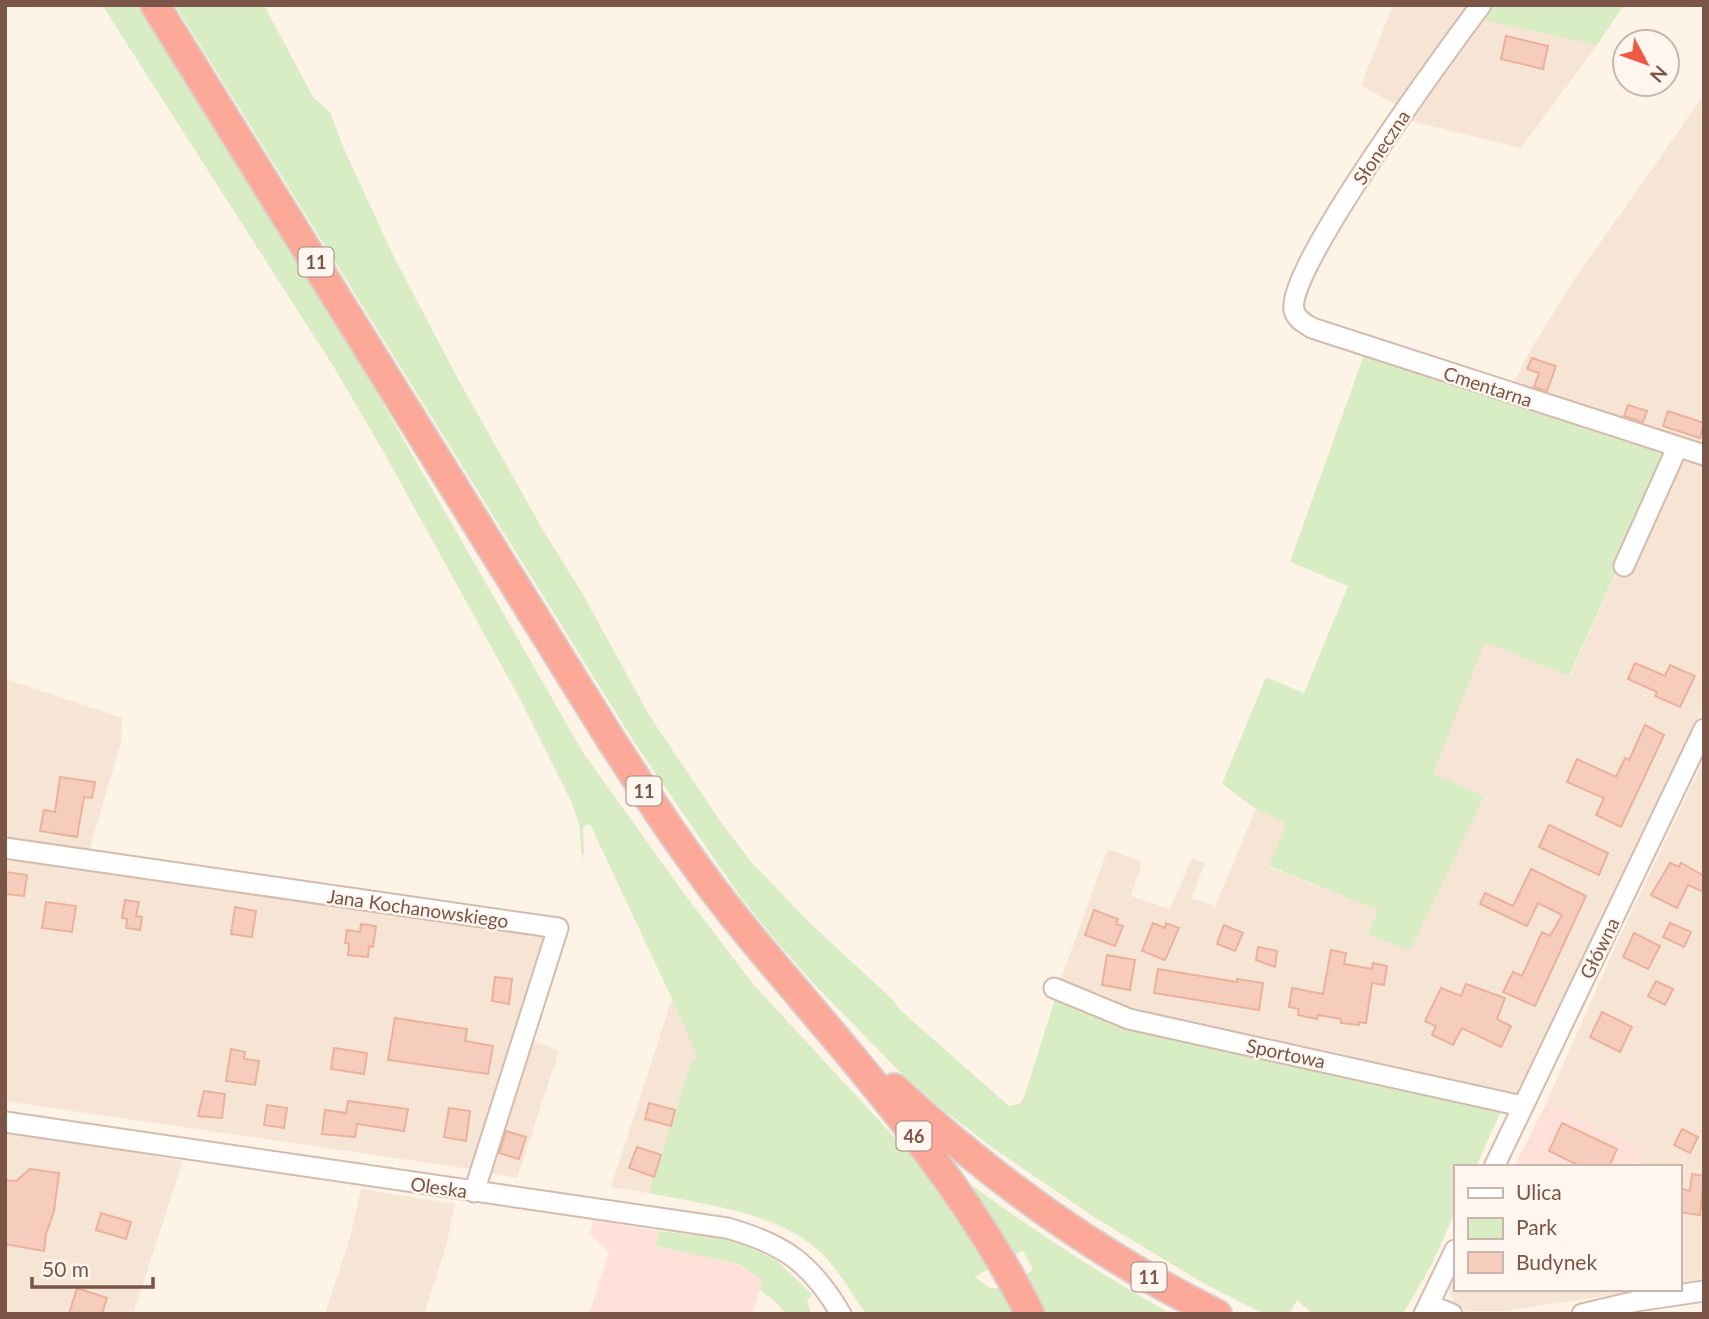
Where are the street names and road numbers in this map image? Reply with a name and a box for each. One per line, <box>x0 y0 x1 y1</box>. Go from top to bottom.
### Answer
street label: Słoneczna <box>1348 105 1414 189</box>
road number: 11 <box>298 248 334 276</box>
street label: Cmentarna <box>1441 361 1535 411</box>
road number: 11 <box>626 776 662 806</box>
street label: Jana Kochanowskiego <box>326 884 510 932</box>
street label: Główna <box>1574 914 1624 982</box>
street label: Sportowa <box>1244 1033 1328 1073</box>
road number: 46 <box>897 1121 932 1150</box>
street label: Oleska <box>409 1172 469 1202</box>
road number: 11 <box>1132 1262 1166 1292</box>

